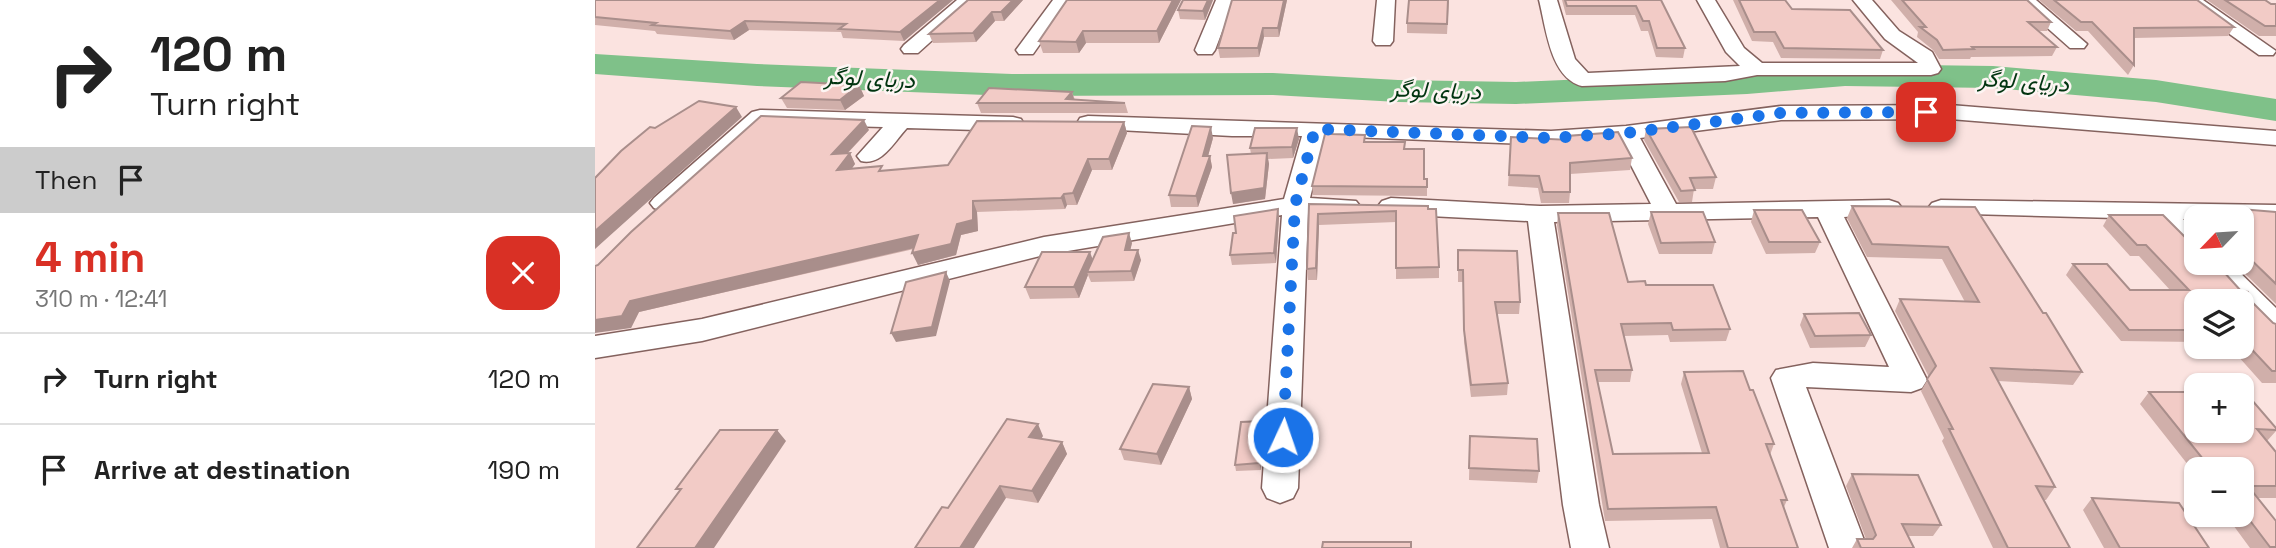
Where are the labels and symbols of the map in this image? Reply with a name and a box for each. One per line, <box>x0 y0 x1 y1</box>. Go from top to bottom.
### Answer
water label: دریای لوگر <box>822 61 917 95</box>
water label: دریای لوگر <box>1976 63 2071 99</box>
water label: دریای لوگر <box>1388 73 1483 107</box>
pin <box>1896 82 1956 142</box>
north arrow <box>2184 205 2254 275</box>
position arrow <box>1246 400 1320 474</box>

